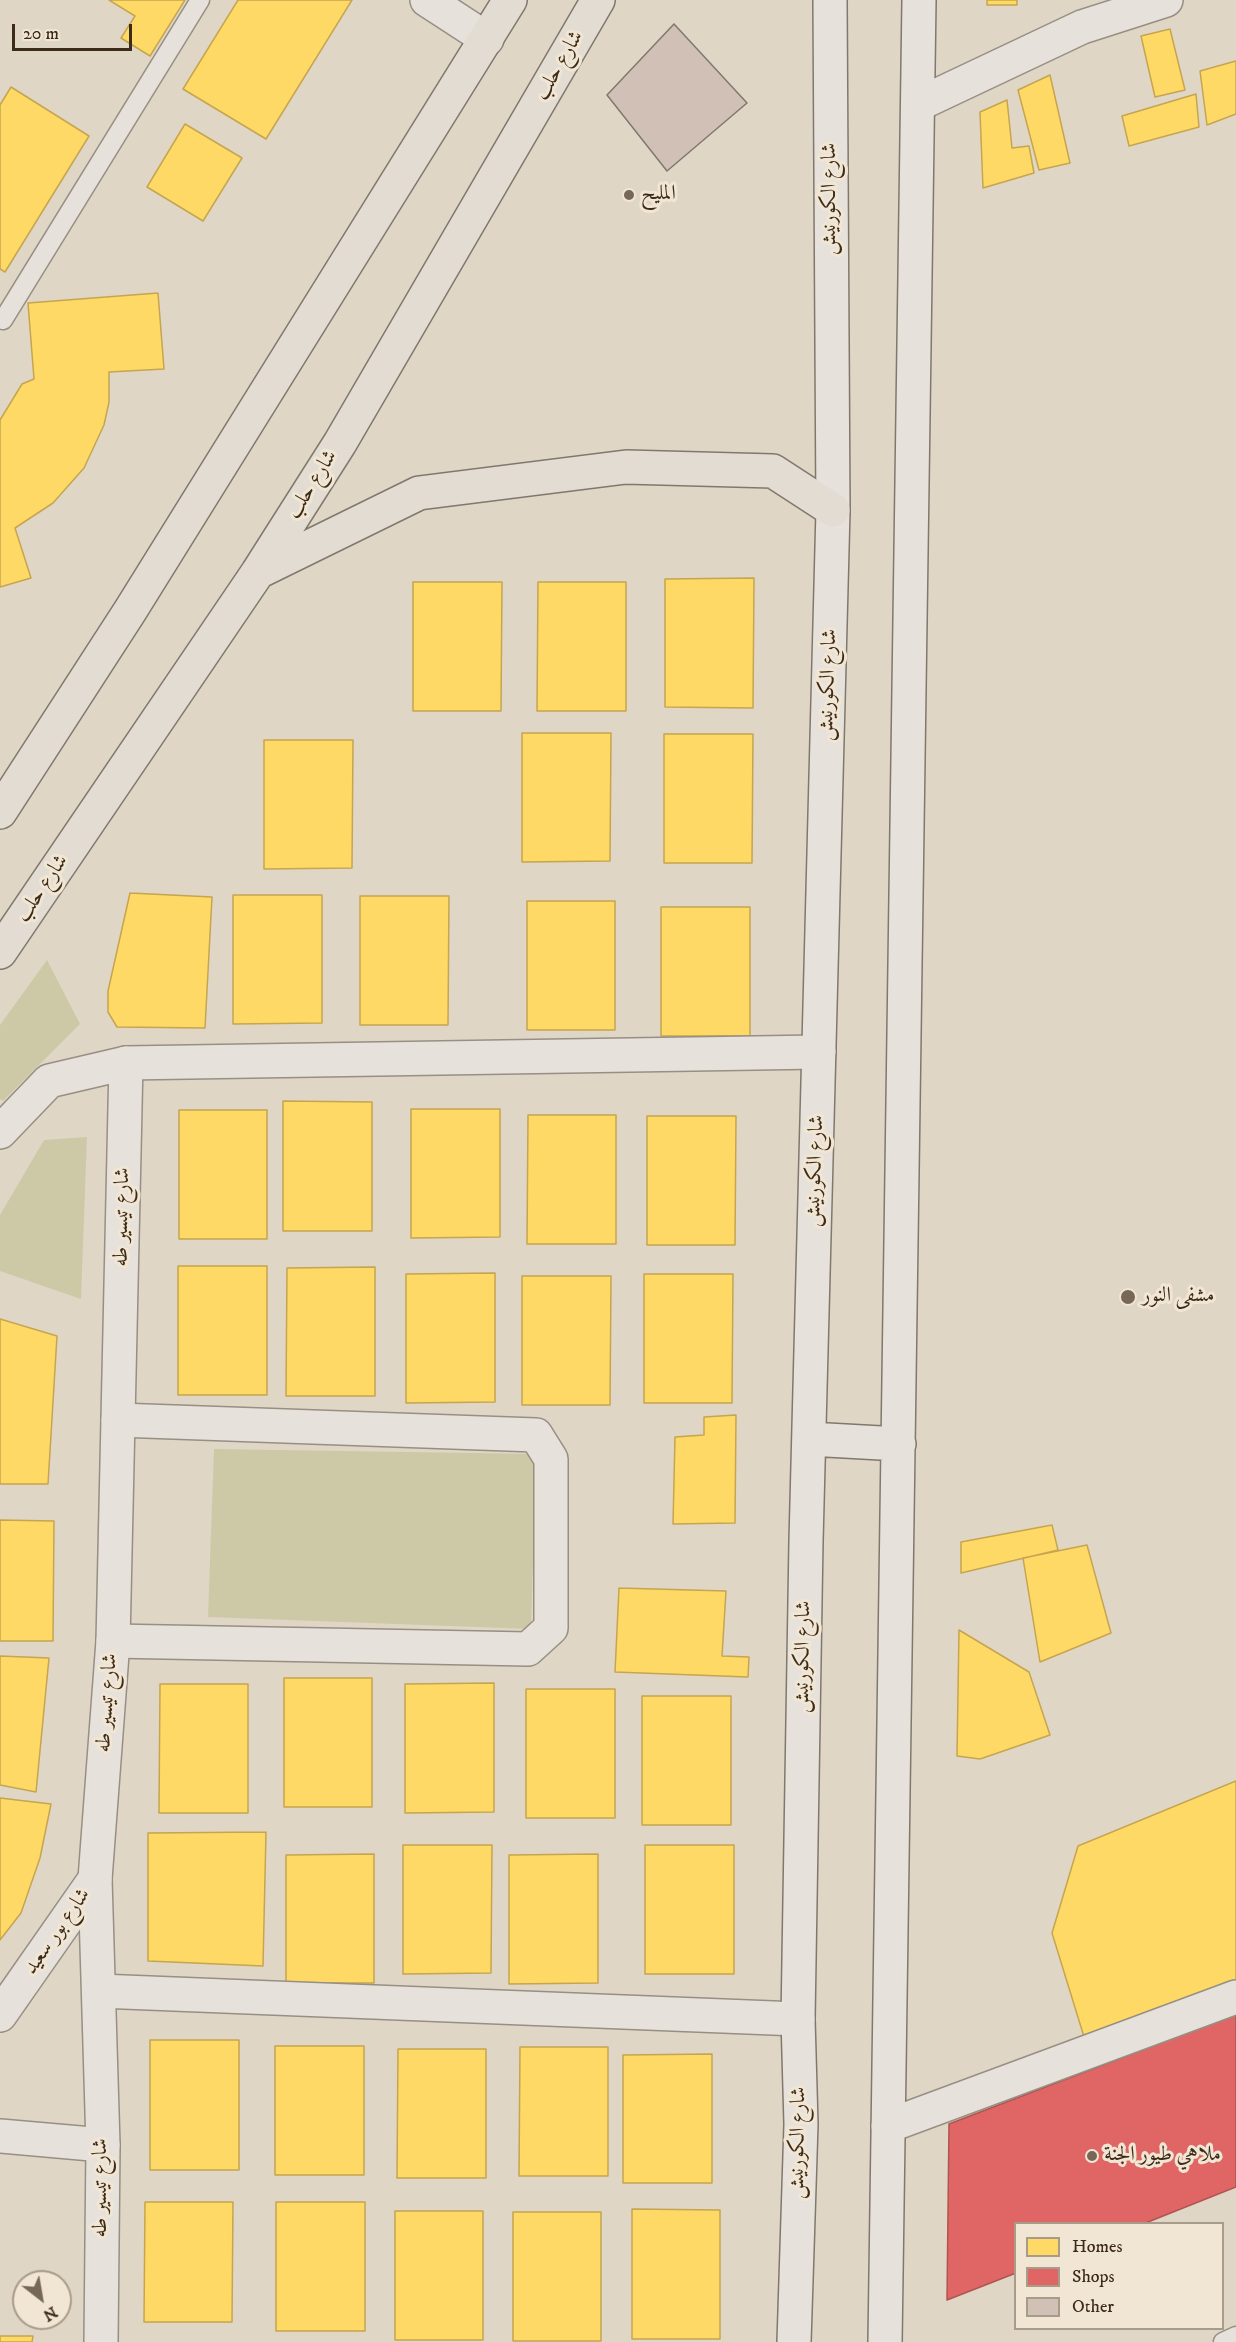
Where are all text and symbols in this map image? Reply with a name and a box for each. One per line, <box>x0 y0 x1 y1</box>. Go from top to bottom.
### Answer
scale bar <box>15 12 135 50</box>
text: 20 m <box>23 23 59 45</box>
street label: شارع حلب <box>530 27 590 105</box>
street label: شارع الكورنيش <box>818 143 844 255</box>
place label: المليح <box>641 182 676 208</box>
marker: المليح <box>622 188 636 202</box>
street label: شارع حلب <box>282 446 344 524</box>
street label: شارع الكورنيش <box>814 628 844 742</box>
street label: شارع حلب <box>11 850 75 928</box>
street label: شارع الكورنيش <box>801 1114 831 1228</box>
street label: شارع تيسير طه <box>110 1167 136 1267</box>
place label: مشفى النور <box>1142 1284 1215 1310</box>
marker: مشفى النور <box>1119 1288 1137 1306</box>
street label: شارع الكورنيش <box>790 1601 818 1713</box>
street label: شارع تيسير طه <box>92 1653 124 1753</box>
street label: شارع بور سعيد <box>19 1884 97 1980</box>
street label: شارع الكورنيش <box>785 2087 813 2199</box>
street label: شارع تيسير طه <box>89 2138 115 2238</box>
place label: ملاهي طيور الجنة <box>1104 2143 1221 2169</box>
marker: ملاهي طيور الجنة <box>1085 2149 1099 2163</box>
legend <box>1014 2222 1224 2330</box>
text: Homes <box>1072 2236 1123 2258</box>
text: Shops <box>1072 2266 1115 2288</box>
north arrow <box>12 2270 72 2330</box>
text: Other <box>1072 2296 1114 2318</box>
text: N <box>39 2302 61 2326</box>

